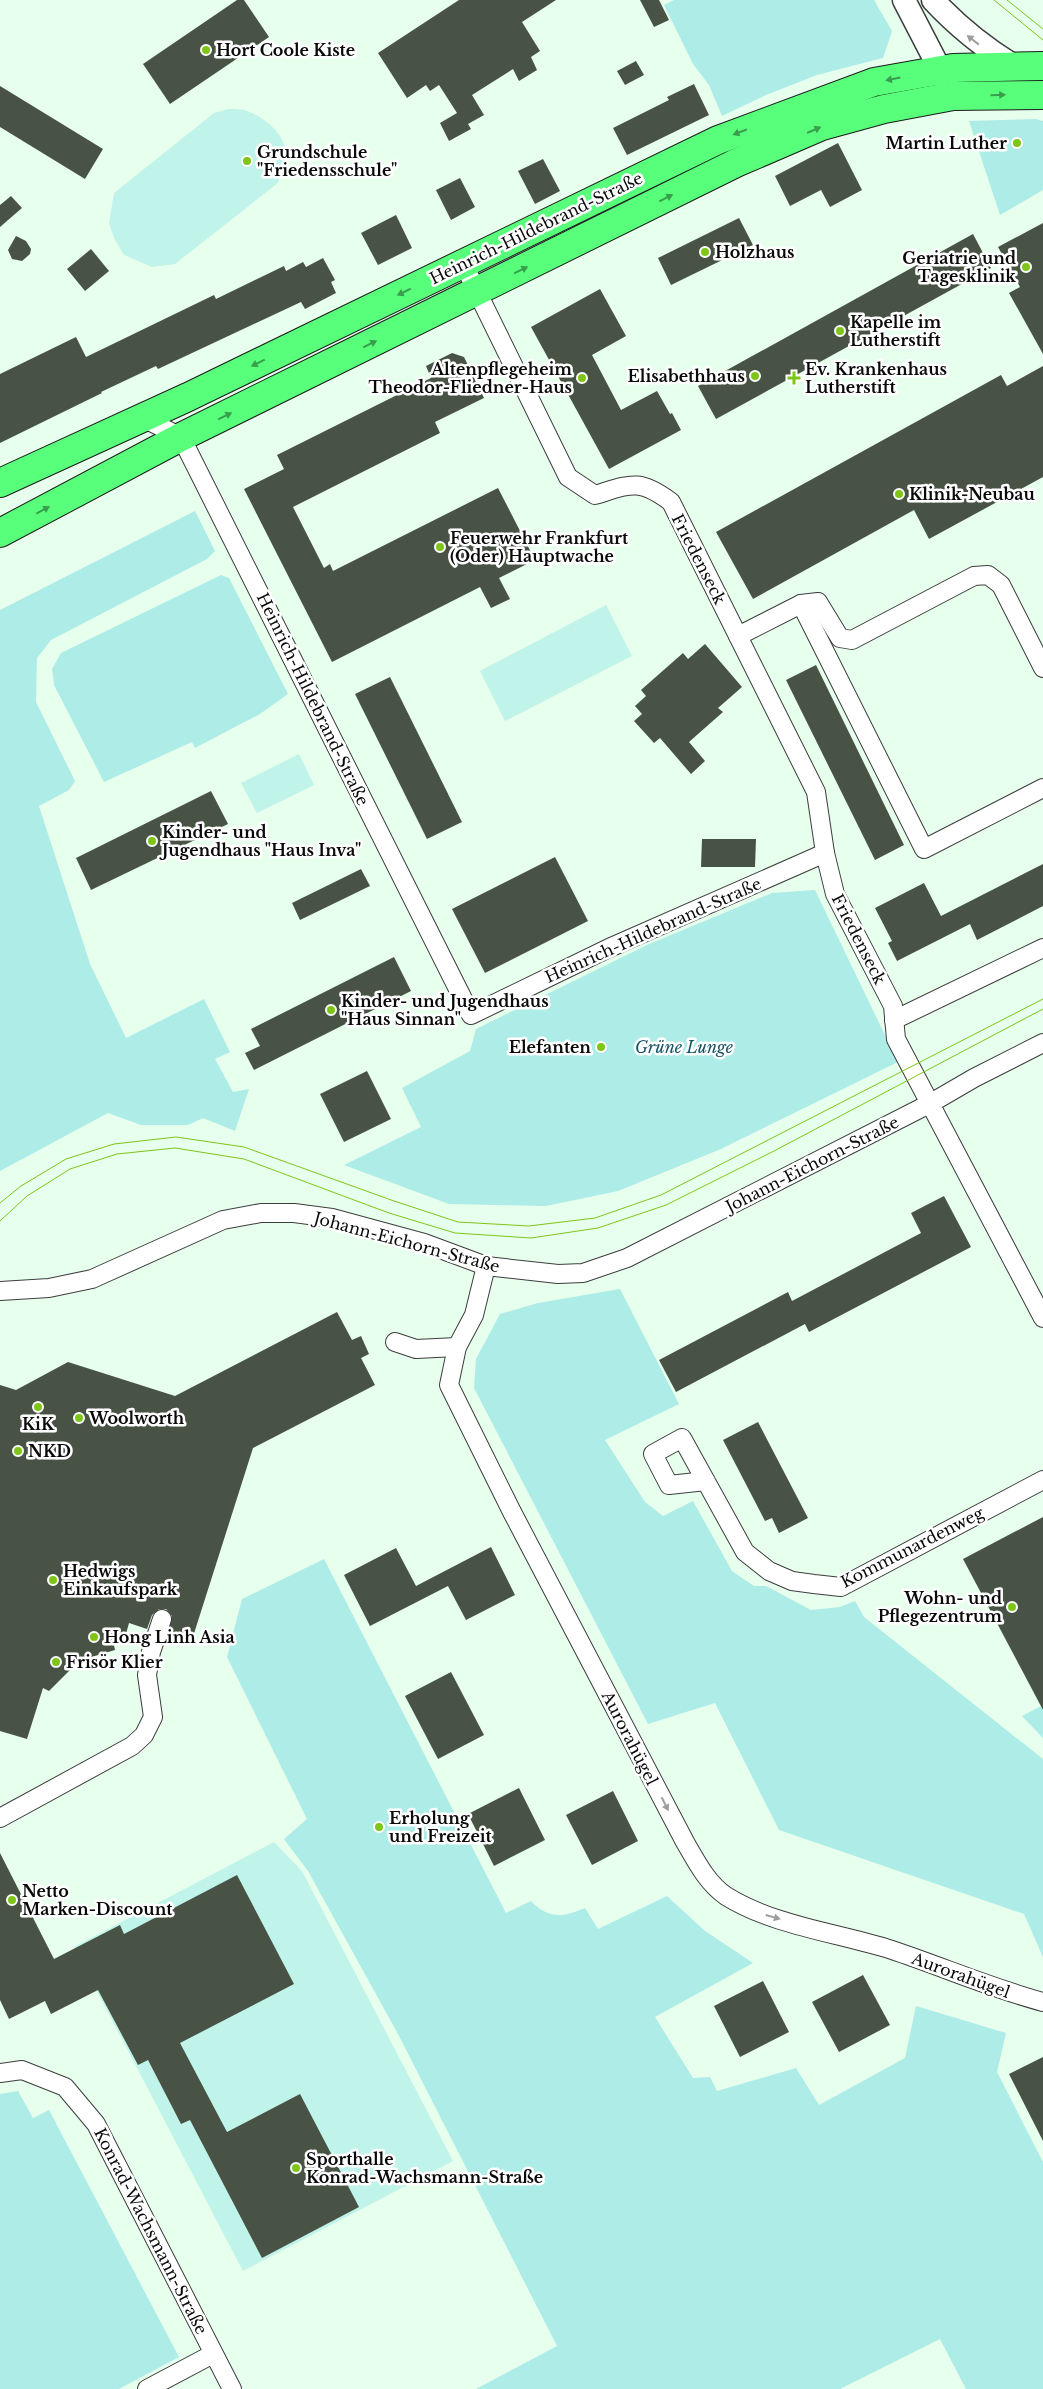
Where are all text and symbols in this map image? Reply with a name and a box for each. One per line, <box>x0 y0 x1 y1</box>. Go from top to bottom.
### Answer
one-way arrow <box>967 34 980 45</box>
place label: Hort Coole Kiste <box>216 40 355 60</box>
marker: Hort Coole Kiste <box>200 44 212 56</box>
one-way arrow <box>885 75 901 83</box>
one-way arrow <box>990 91 1006 99</box>
one-way arrow <box>807 126 822 134</box>
one-way arrow <box>733 128 747 136</box>
place label: Martin Luther <box>886 133 1007 153</box>
marker: Martin Luther <box>1011 137 1023 149</box>
place label: Grundschule "Friedensschule" <box>257 142 397 180</box>
marker: Grundschule "Friedensschule" <box>241 155 253 167</box>
street label: Heinrich-Hildebrand-Straße <box>426 168 646 288</box>
one-way arrow <box>659 194 673 202</box>
place label: Holzhaus <box>715 242 795 262</box>
marker: Holzhaus <box>699 246 711 258</box>
place label: Geriatrie und Tagesklinik <box>902 248 1016 286</box>
marker: Geriatrie und Tagesklinik <box>1020 261 1032 273</box>
one-way arrow <box>514 266 528 274</box>
one-way arrow <box>397 288 411 296</box>
place label: Kapelle im Lutherstift <box>850 312 942 350</box>
marker: Kapelle im Lutherstift <box>834 325 846 337</box>
one-way arrow <box>363 340 377 348</box>
one-way arrow <box>250 359 265 367</box>
place label: Altenpflegeheim Theodor-Fliedner-Haus <box>369 359 572 397</box>
place label: Ev. Krankenhaus Lutherstift <box>805 359 947 397</box>
place label: Elisabethhaus <box>628 366 745 386</box>
marker: Elisabethhaus <box>749 370 761 382</box>
marker: Ev. Krankenhaus Lutherstift <box>787 371 801 385</box>
marker: Altenpflegeheim Theodor-Fliedner-Haus <box>576 372 588 384</box>
one-way arrow <box>217 412 232 420</box>
place label: Klinik-Neubau <box>909 484 1035 504</box>
marker: Klinik-Neubau <box>893 488 905 500</box>
one-way arrow <box>36 506 50 514</box>
street label: Friedenseck <box>668 510 730 608</box>
place label: Feuerwehr Frankfurt (Oder) Hauptwache <box>450 528 629 566</box>
marker: Feuerwehr Frankfurt (Oder) Hauptwache <box>434 541 446 553</box>
street label: Heinrich-Hildebrand-Straße <box>253 589 373 809</box>
place label: Kinder- und Jugendhaus "Haus Inva" <box>159 822 361 860</box>
marker: Kinder- und Jugendhaus "Haus Inva" <box>146 835 158 847</box>
street label: Heinrich-Hildebrand-Straße <box>542 873 764 987</box>
street label: Friedenseck <box>828 890 890 988</box>
place label: Kinder- und Jugendhaus "Haus Sinnan" <box>341 991 549 1029</box>
marker: Kinder- und Jugendhaus "Haus Sinnan" <box>325 1004 337 1016</box>
place label: Elefanten <box>509 1037 591 1057</box>
park label: Grüne Lunge <box>635 1037 734 1057</box>
marker: Elefanten <box>595 1041 607 1053</box>
street label: Johann-Eichorn-Straße <box>720 1112 902 1217</box>
street label: Johann-Eichorn-Straße <box>310 1207 502 1276</box>
marker: KiK <box>32 1401 44 1413</box>
place label: Woolworth <box>88 1408 185 1428</box>
marker: Woolworth <box>73 1412 85 1424</box>
place label: KiK <box>22 1414 55 1434</box>
place label: NKD <box>28 1441 71 1461</box>
marker: NKD <box>12 1445 24 1457</box>
street label: Kommunardenweg <box>837 1502 987 1592</box>
place label: Hedwigs Einkaufspark <box>63 1561 178 1599</box>
marker: Hedwigs Einkaufspark <box>47 1574 59 1586</box>
place label: Wohn- und Pflegezentrum <box>878 1588 1002 1626</box>
marker: Wohn- und Pflegezentrum <box>1006 1601 1018 1613</box>
place label: Hong Linh Asia <box>104 1627 235 1647</box>
marker: Hong Linh Asia <box>88 1631 100 1643</box>
place label: Frisör Klier <box>66 1652 163 1672</box>
marker: Frisör Klier <box>50 1656 62 1668</box>
street label: Aurorahügel <box>597 1687 662 1788</box>
one-way arrow <box>661 1797 669 1811</box>
place label: Erholung und Freizeit <box>389 1808 493 1846</box>
marker: Erholung und Freizeit <box>373 1821 385 1833</box>
place label: Netto Marken-Discount <box>22 1881 173 1919</box>
marker: Netto Marken-Discount <box>6 1894 18 1906</box>
one-way arrow <box>766 1913 781 1921</box>
street label: Aurorahügel <box>908 1948 1013 2002</box>
street label: Konrad-Wachsmann-Straße <box>90 2124 212 2338</box>
place label: Sporthalle Konrad-Wachsmann-Straße <box>306 2149 543 2187</box>
marker: Sporthalle Konrad-Wachsmann-Straße <box>290 2162 302 2174</box>

